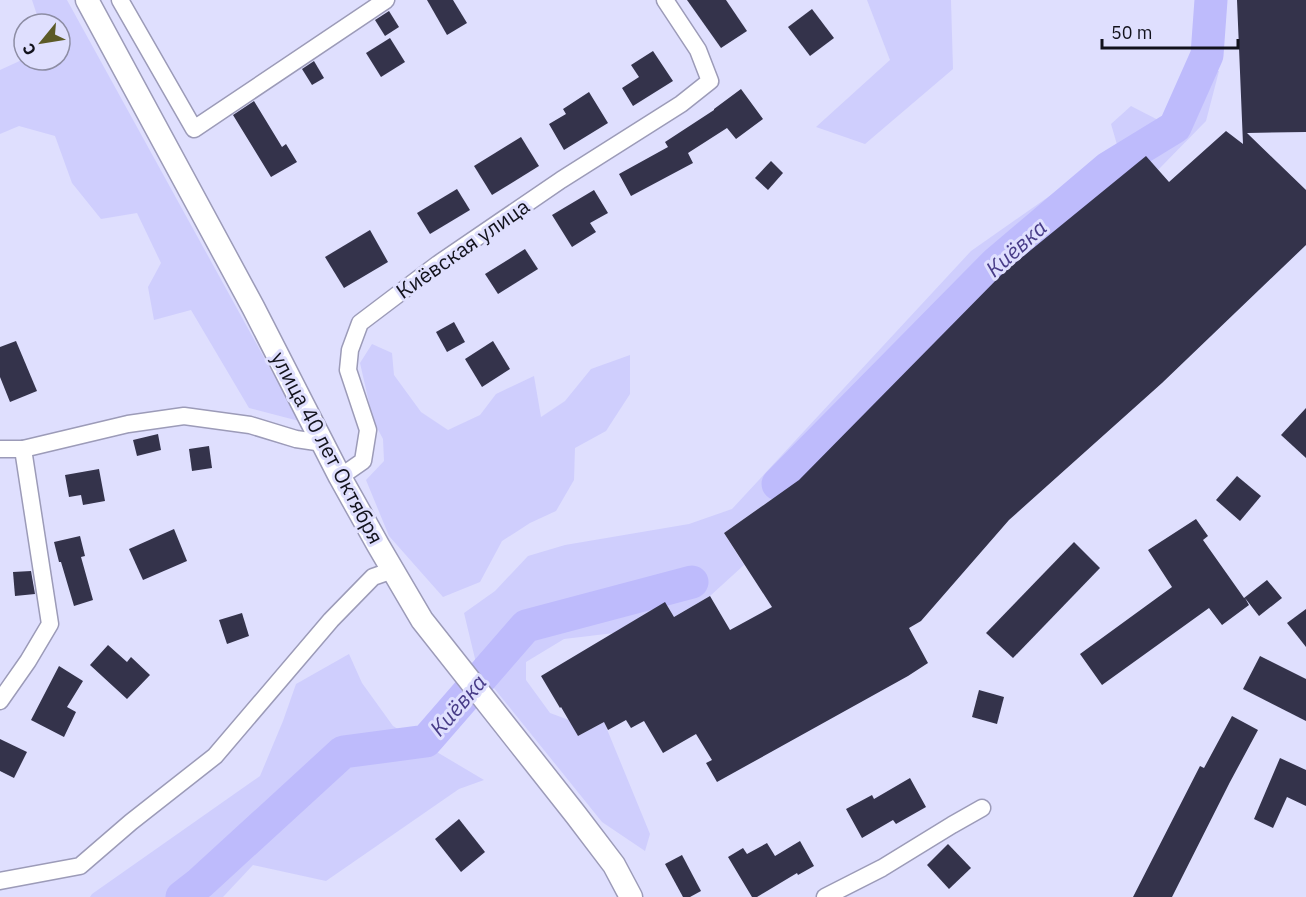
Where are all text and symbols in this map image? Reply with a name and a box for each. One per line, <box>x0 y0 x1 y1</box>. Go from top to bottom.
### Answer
north arrow <box>12 12 72 72</box>
scale bar <box>1102 12 1238 50</box>
text: 50 m <box>1111 21 1153 44</box>
text: С <box>18 40 40 59</box>
street label: Киёвская улица <box>390 192 535 305</box>
water label: Киёвка <box>979 212 1052 283</box>
street label: улица 40 лет Октября <box>265 347 390 549</box>
water label: Киёвка <box>423 668 492 742</box>

